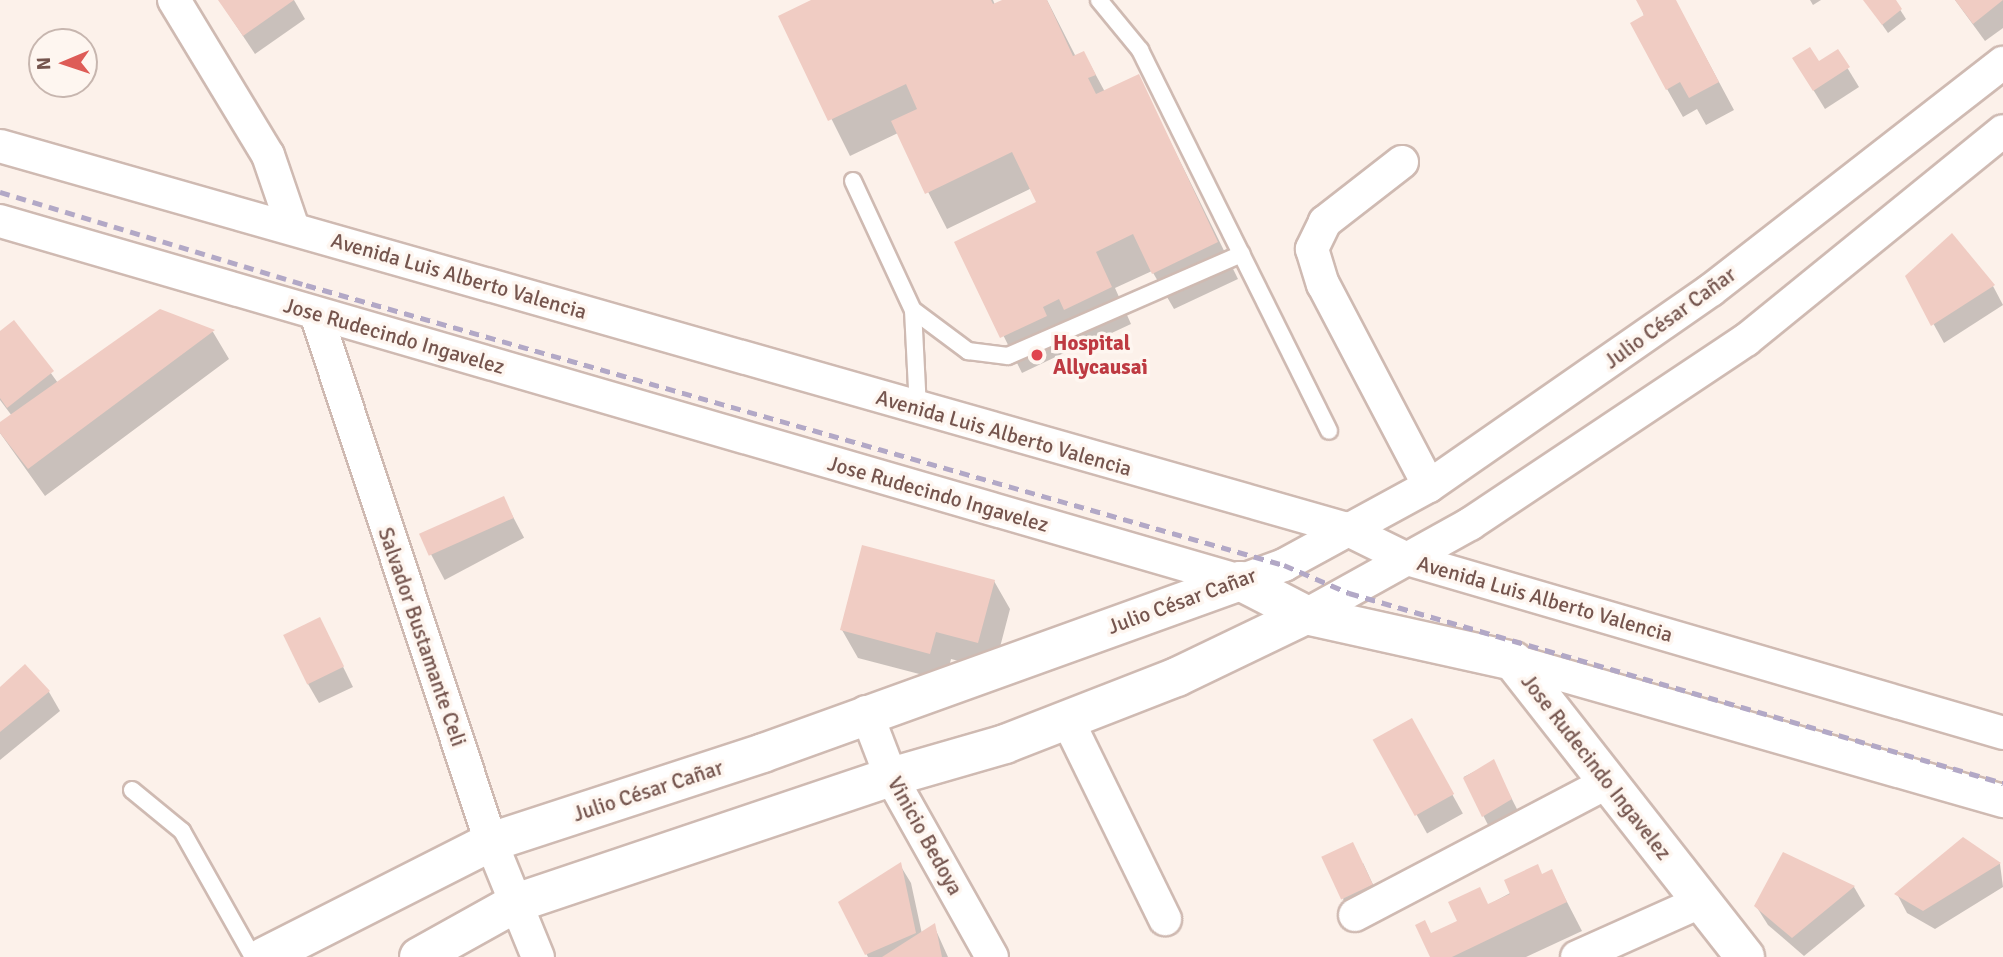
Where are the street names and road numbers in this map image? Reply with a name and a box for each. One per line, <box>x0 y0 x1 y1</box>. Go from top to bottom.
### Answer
street label: Avenida Luis Alberto Valencia <box>328 227 590 325</box>
street label: Julio César Cañar <box>1599 262 1741 374</box>
street label: Jose Rudecindo Ingavelez <box>281 292 507 380</box>
street label: Avenida Luis Alberto Valencia <box>873 384 1135 482</box>
street label: Jose Rudecindo Ingavelez <box>825 450 1051 538</box>
street label: Salvador Bustamante Celi <box>373 524 471 750</box>
street label: Avenida Luis Alberto Valencia <box>1414 550 1676 648</box>
street label: Julio César Cañar <box>1104 562 1260 640</box>
street label: Jose Rudecindo Ingavelez <box>1516 669 1676 865</box>
street label: Julio César Cañar <box>570 755 726 827</box>
street label: Vinicio Bedoya <box>882 772 968 900</box>

